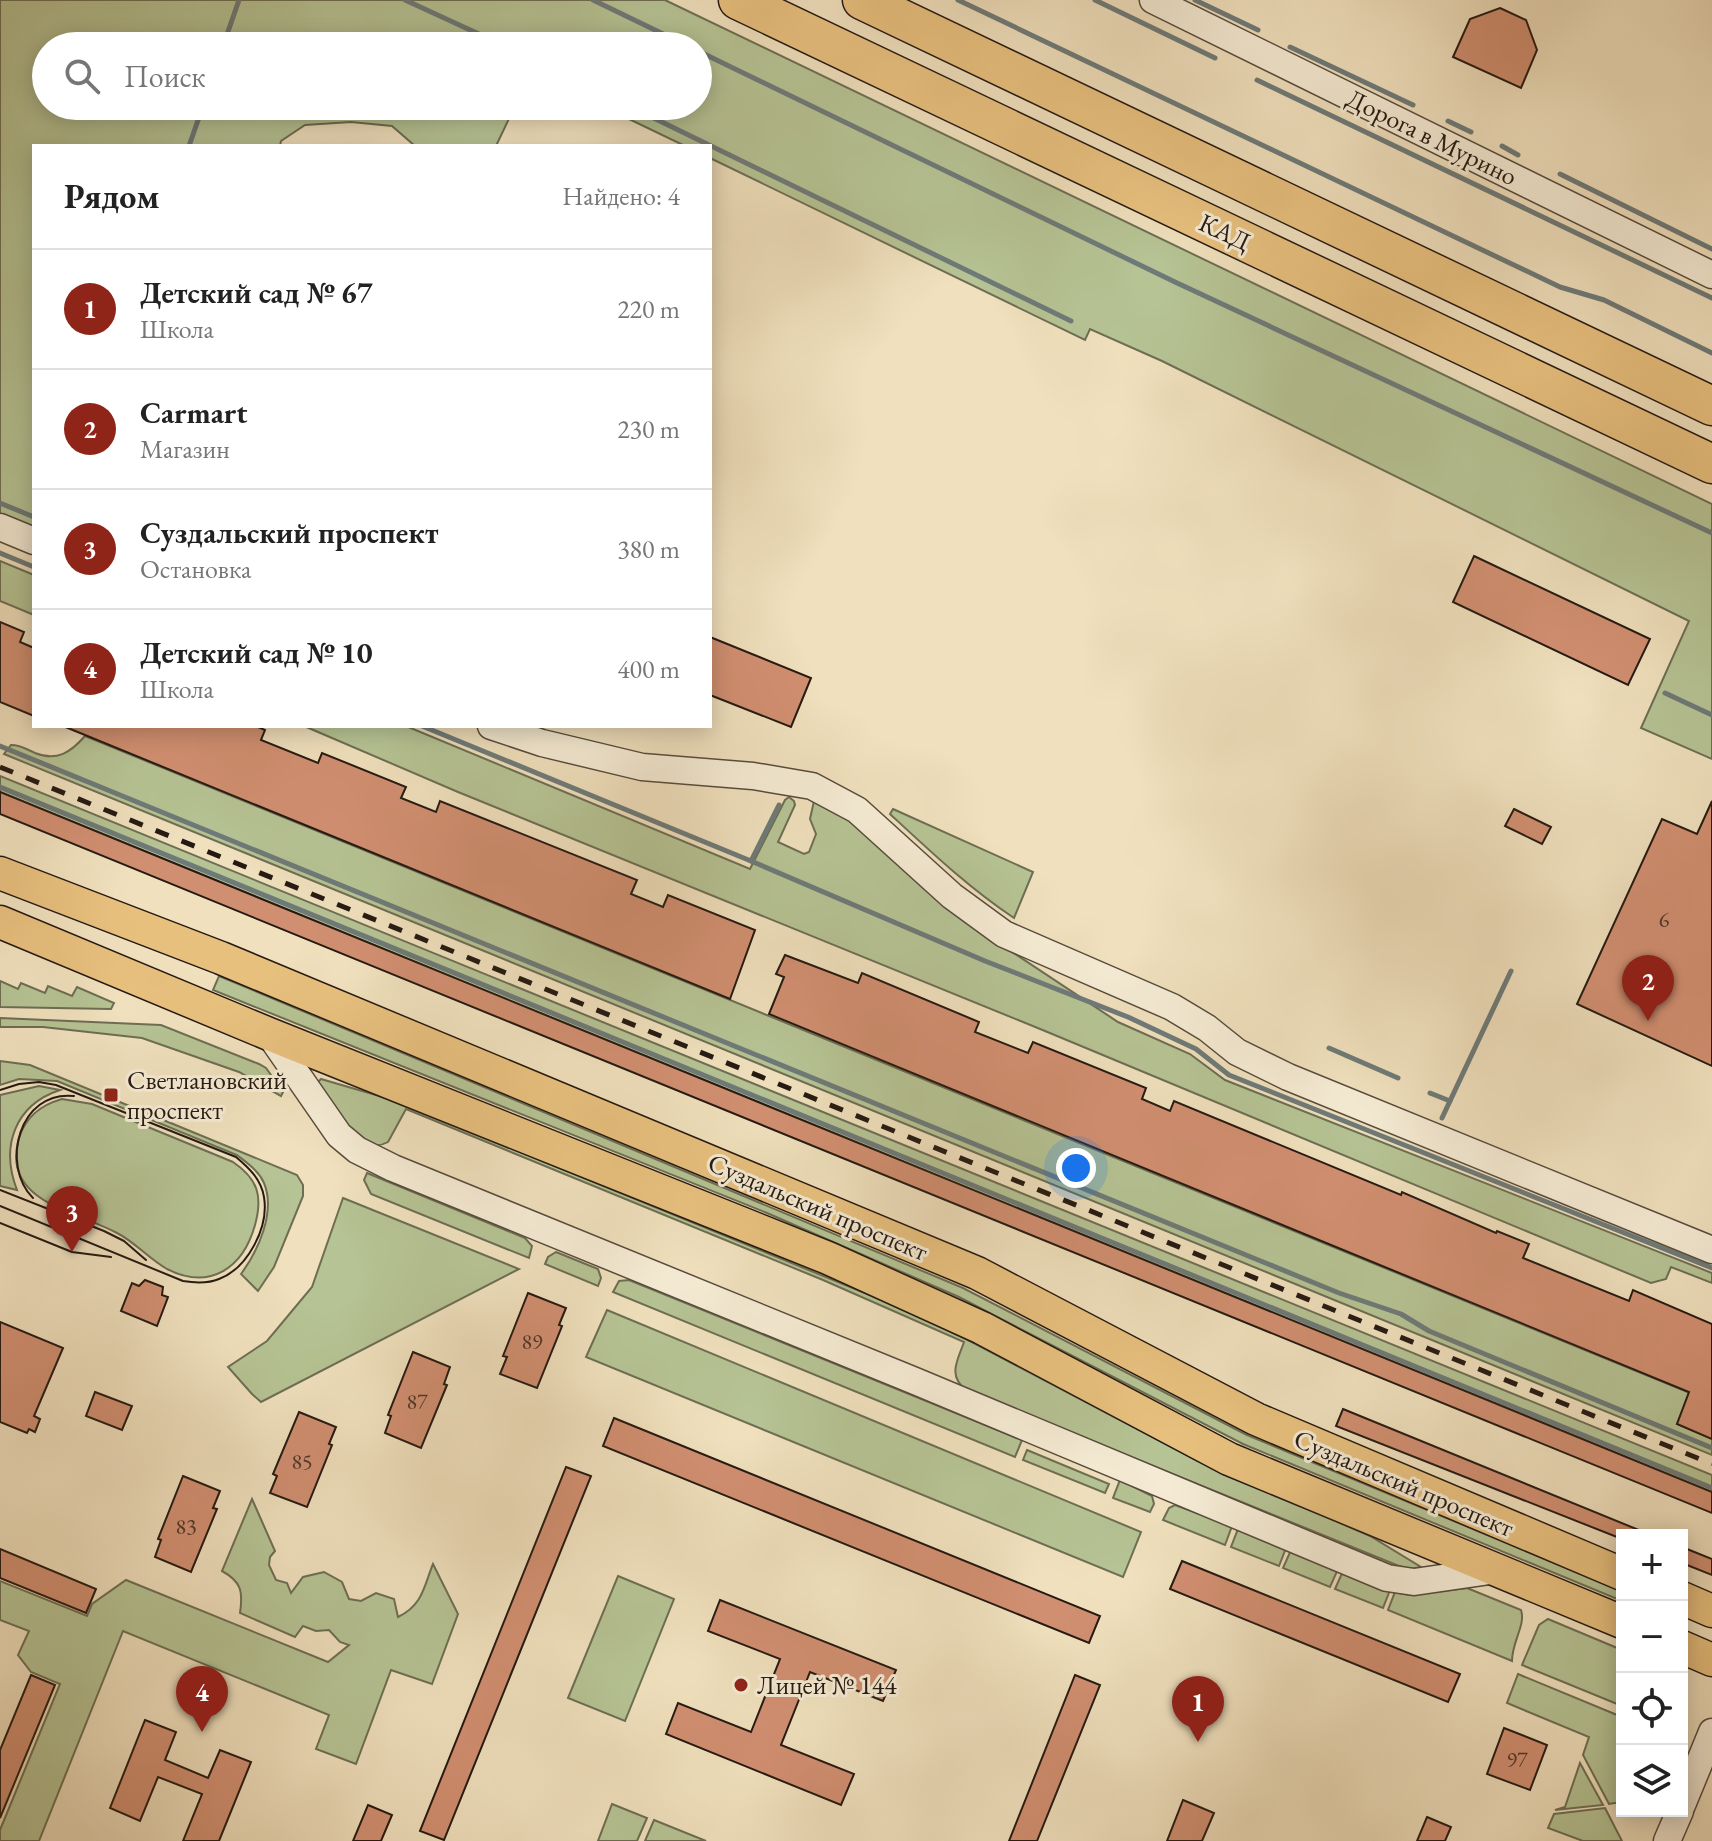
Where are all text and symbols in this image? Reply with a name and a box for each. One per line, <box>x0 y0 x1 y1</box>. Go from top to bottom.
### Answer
search box <box>32 32 712 120</box>
icon: search <box>60 54 104 98</box>
text: Поиск <box>124 57 206 96</box>
street label: Дорога в Мурино <box>1341 81 1523 193</box>
text: Рядом <box>64 174 159 218</box>
text: Найдено: 4 <box>562 179 680 213</box>
street label: КАД <box>1194 205 1256 259</box>
text: Детский сад № 67 <box>140 273 373 312</box>
text: 1 <box>83 292 97 326</box>
text: 220 m <box>617 292 680 326</box>
text: Школа <box>140 312 214 346</box>
text: Carmart <box>140 393 247 432</box>
text: 2 <box>83 412 97 446</box>
text: 230 m <box>617 412 680 446</box>
text: Магазин <box>140 432 230 466</box>
text: Суздальский проспект <box>140 513 438 552</box>
text: 3 <box>83 532 97 566</box>
text: 380 m <box>617 532 680 566</box>
text: Остановка <box>140 552 251 586</box>
text: Детский сад № 10 <box>140 633 373 672</box>
text: 4 <box>83 652 97 686</box>
text: 400 m <box>617 652 680 686</box>
text: Школа <box>140 672 214 706</box>
house number: 6 <box>1659 905 1670 934</box>
pin: 2 <box>1622 955 1674 1021</box>
place label: Светлановский проспект <box>127 1063 287 1127</box>
marker: Светлановский проспект <box>102 1086 120 1104</box>
street label: Суздальский проспект <box>703 1145 933 1269</box>
your location <box>1056 1148 1096 1188</box>
pin: 3 <box>46 1186 98 1252</box>
house number: 89 <box>521 1327 543 1356</box>
house number: 87 <box>406 1387 428 1416</box>
street label: Суздальский проспект <box>1289 1421 1519 1545</box>
house number: 85 <box>291 1447 313 1476</box>
house number: 83 <box>175 1512 197 1541</box>
map controls <box>1616 1529 1688 1817</box>
button: + <box>1616 1529 1688 1601</box>
button: − <box>1616 1601 1688 1673</box>
pin: 4 <box>176 1666 228 1732</box>
place label: Лицей № 144 <box>757 1668 897 1702</box>
button: locate <box>1616 1673 1688 1745</box>
marker: Лицей № 144 <box>732 1676 750 1694</box>
pin: 1 <box>1172 1676 1224 1742</box>
house number: 97 <box>1506 1745 1528 1774</box>
button: layers <box>1616 1745 1688 1817</box>

